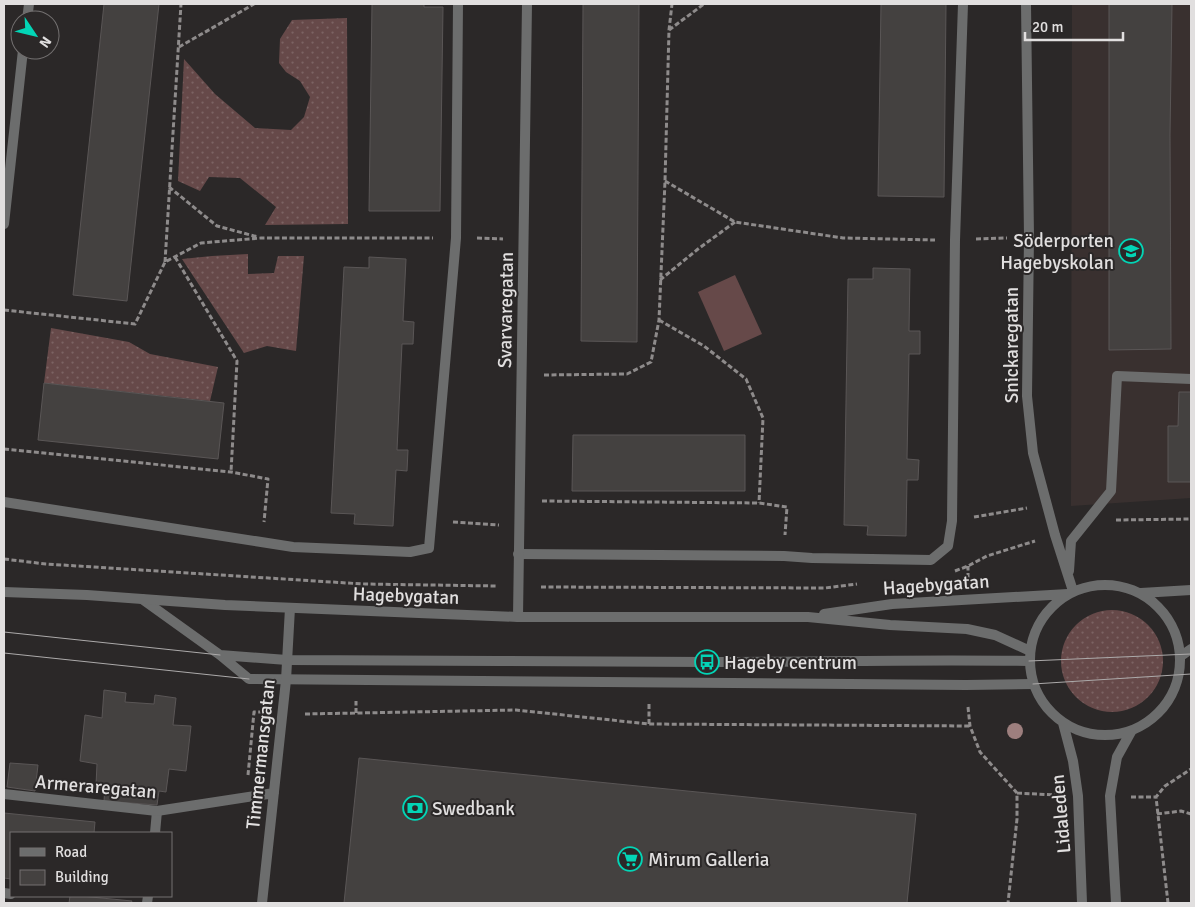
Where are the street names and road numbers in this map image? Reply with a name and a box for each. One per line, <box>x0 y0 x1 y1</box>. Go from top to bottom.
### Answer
street label: Svarvaregatan <box>493 252 519 368</box>
street label: Snickaregatan <box>1000 287 1024 403</box>
street label: Hagebygatan <box>882 569 990 601</box>
street label: Hagebygatan <box>352 582 460 610</box>
street label: Timmermansgatan <box>241 678 281 830</box>
street label: Armeraregatan <box>34 770 158 804</box>
street label: Lidaleden <box>1046 773 1076 854</box>

